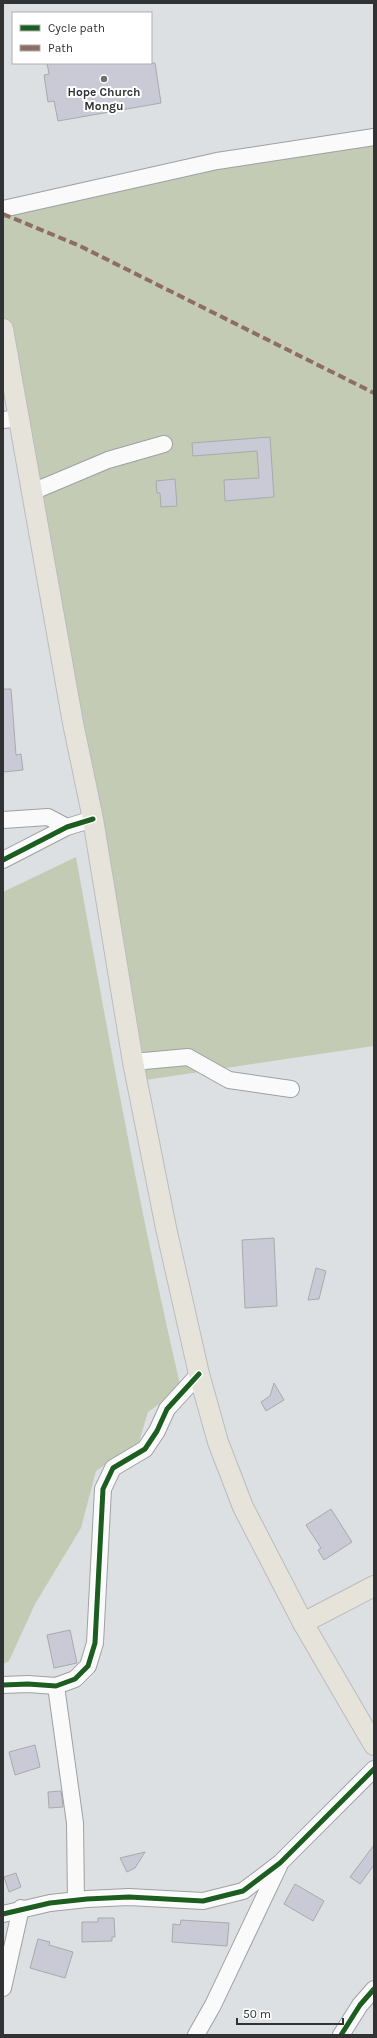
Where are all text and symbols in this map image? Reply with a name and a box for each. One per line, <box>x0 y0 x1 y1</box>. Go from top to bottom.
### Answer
legend <box>12 12 152 64</box>
text: Cycle path <box>48 21 105 35</box>
text: Path <box>48 41 73 55</box>
marker: Hope Church Mongu <box>99 74 109 84</box>
place label: Hope Church Mongu <box>67 85 141 113</box>
scale bar <box>237 2000 343 2026</box>
text: 50 m <box>243 2007 271 2021</box>

